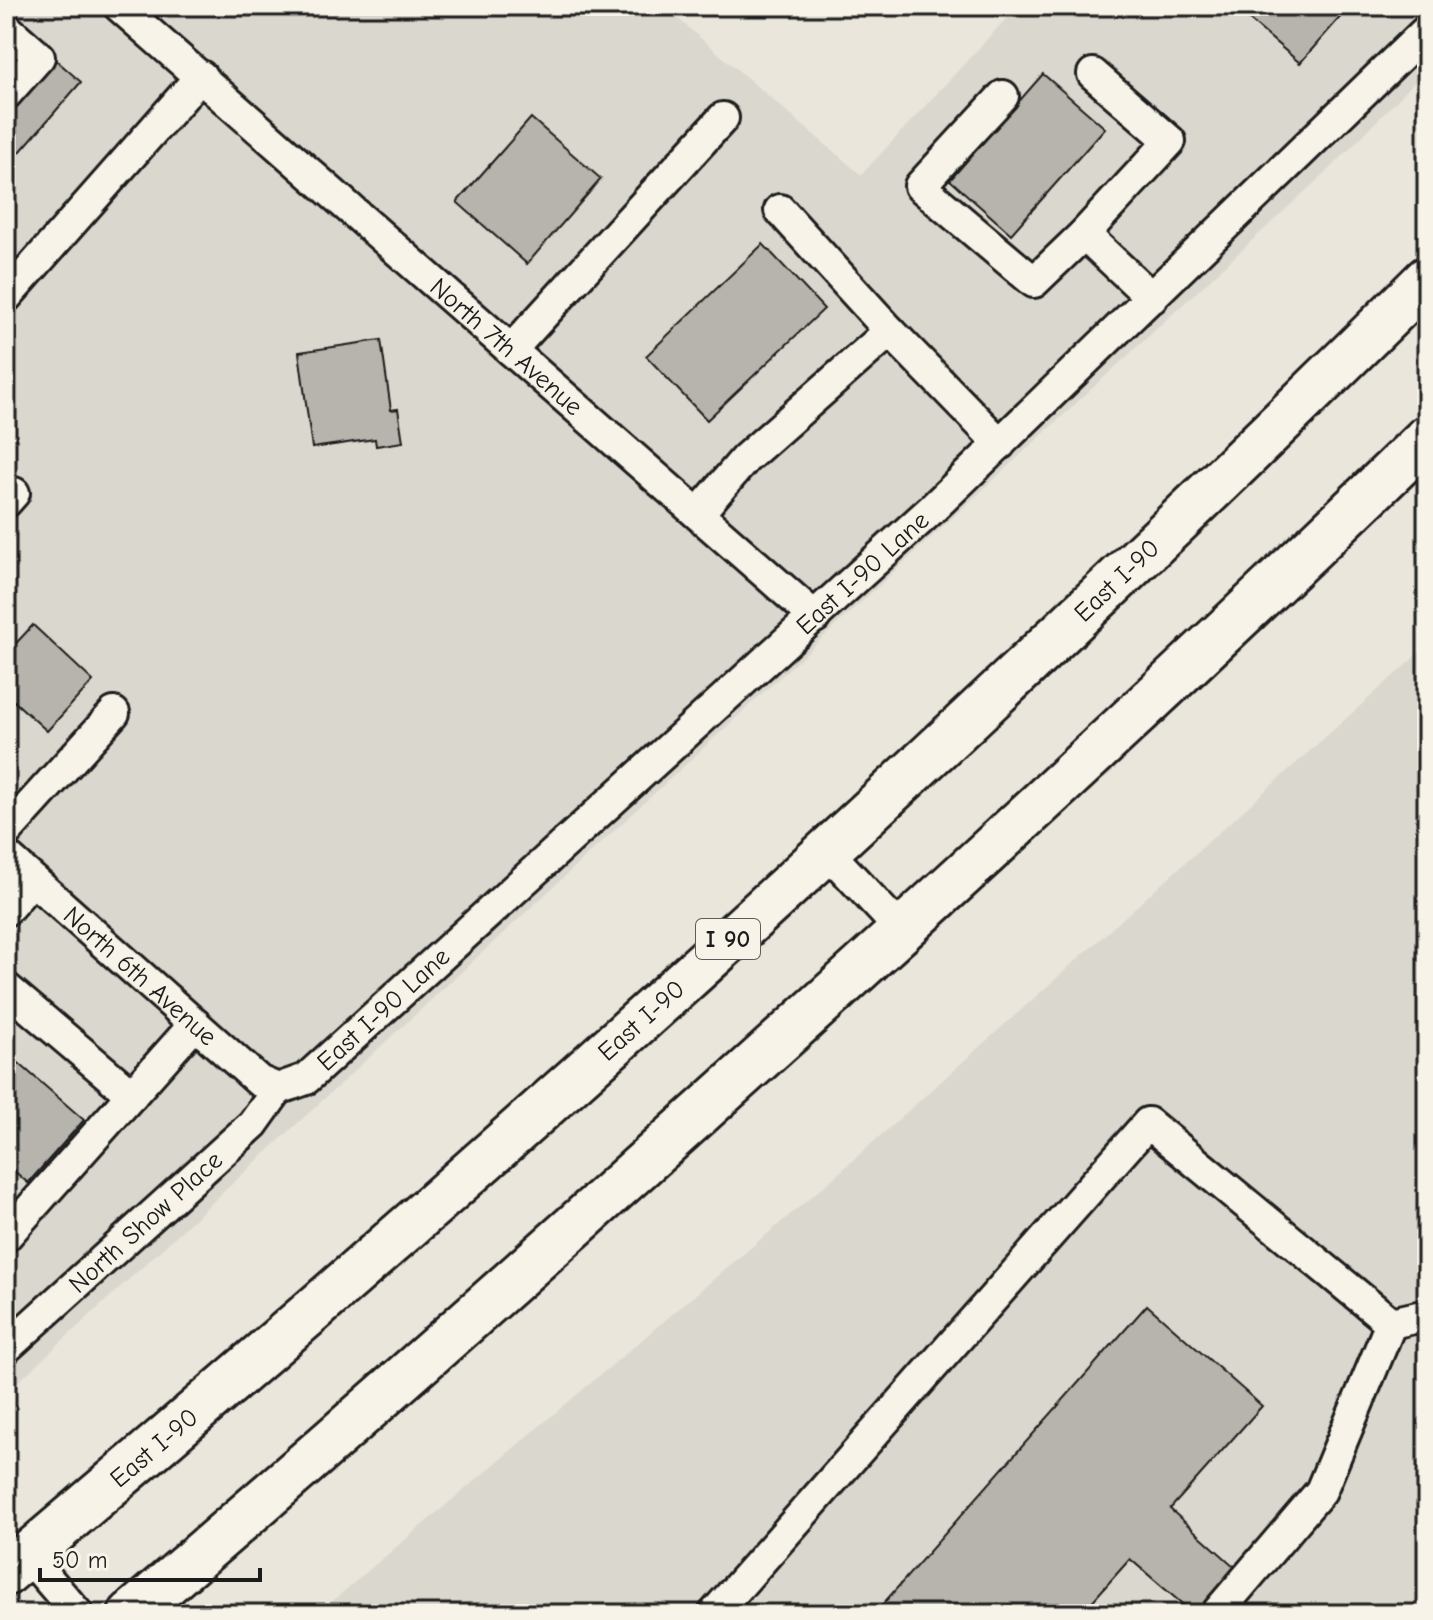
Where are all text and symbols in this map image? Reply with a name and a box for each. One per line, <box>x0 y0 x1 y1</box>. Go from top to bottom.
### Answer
street label: North 7th Avenue <box>424 272 588 422</box>
street label: East I-90 Lane <box>791 505 935 641</box>
street label: East I-90 <box>1068 533 1166 628</box>
street label: North 6th Avenue <box>57 900 223 1052</box>
road number: I 90 <box>696 919 760 959</box>
street label: East I-90 Lane <box>311 942 456 1077</box>
street label: East I-90 <box>592 974 691 1068</box>
street label: North Show Place <box>63 1145 229 1300</box>
street label: East I-90 <box>104 1402 205 1494</box>
scale bar <box>40 1532 260 1582</box>
text: 50 m <box>52 1546 108 1574</box>

